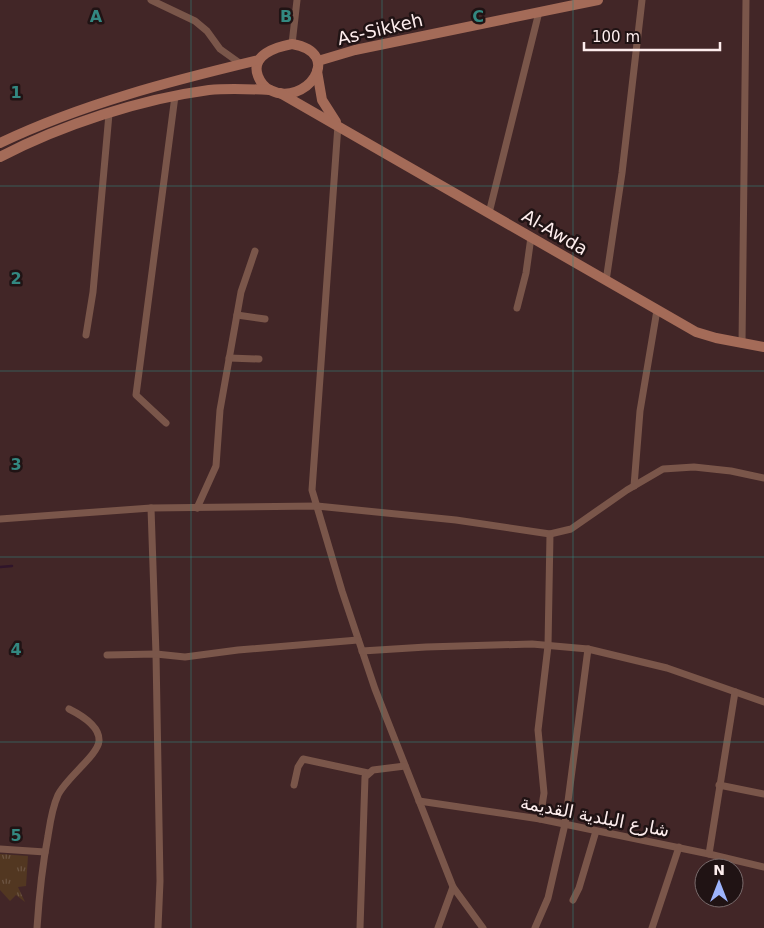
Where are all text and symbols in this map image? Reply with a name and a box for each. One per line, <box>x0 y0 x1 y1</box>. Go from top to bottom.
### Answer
text: A <box>90 7 103 26</box>
text: B <box>280 7 292 26</box>
text: C <box>472 7 484 26</box>
street label: As-Sikkeh <box>335 9 425 49</box>
scale bar <box>584 20 720 52</box>
text: 100 m <box>592 28 640 46</box>
text: 1 <box>10 83 22 102</box>
street label: Al-Awda <box>518 205 592 259</box>
text: 2 <box>10 269 22 288</box>
text: 3 <box>10 455 22 474</box>
text: 4 <box>10 640 22 659</box>
street label: شارع البلدية القديمة <box>518 791 671 842</box>
text: 5 <box>10 826 22 845</box>
north arrow <box>694 858 744 908</box>
text: N <box>713 862 725 878</box>

